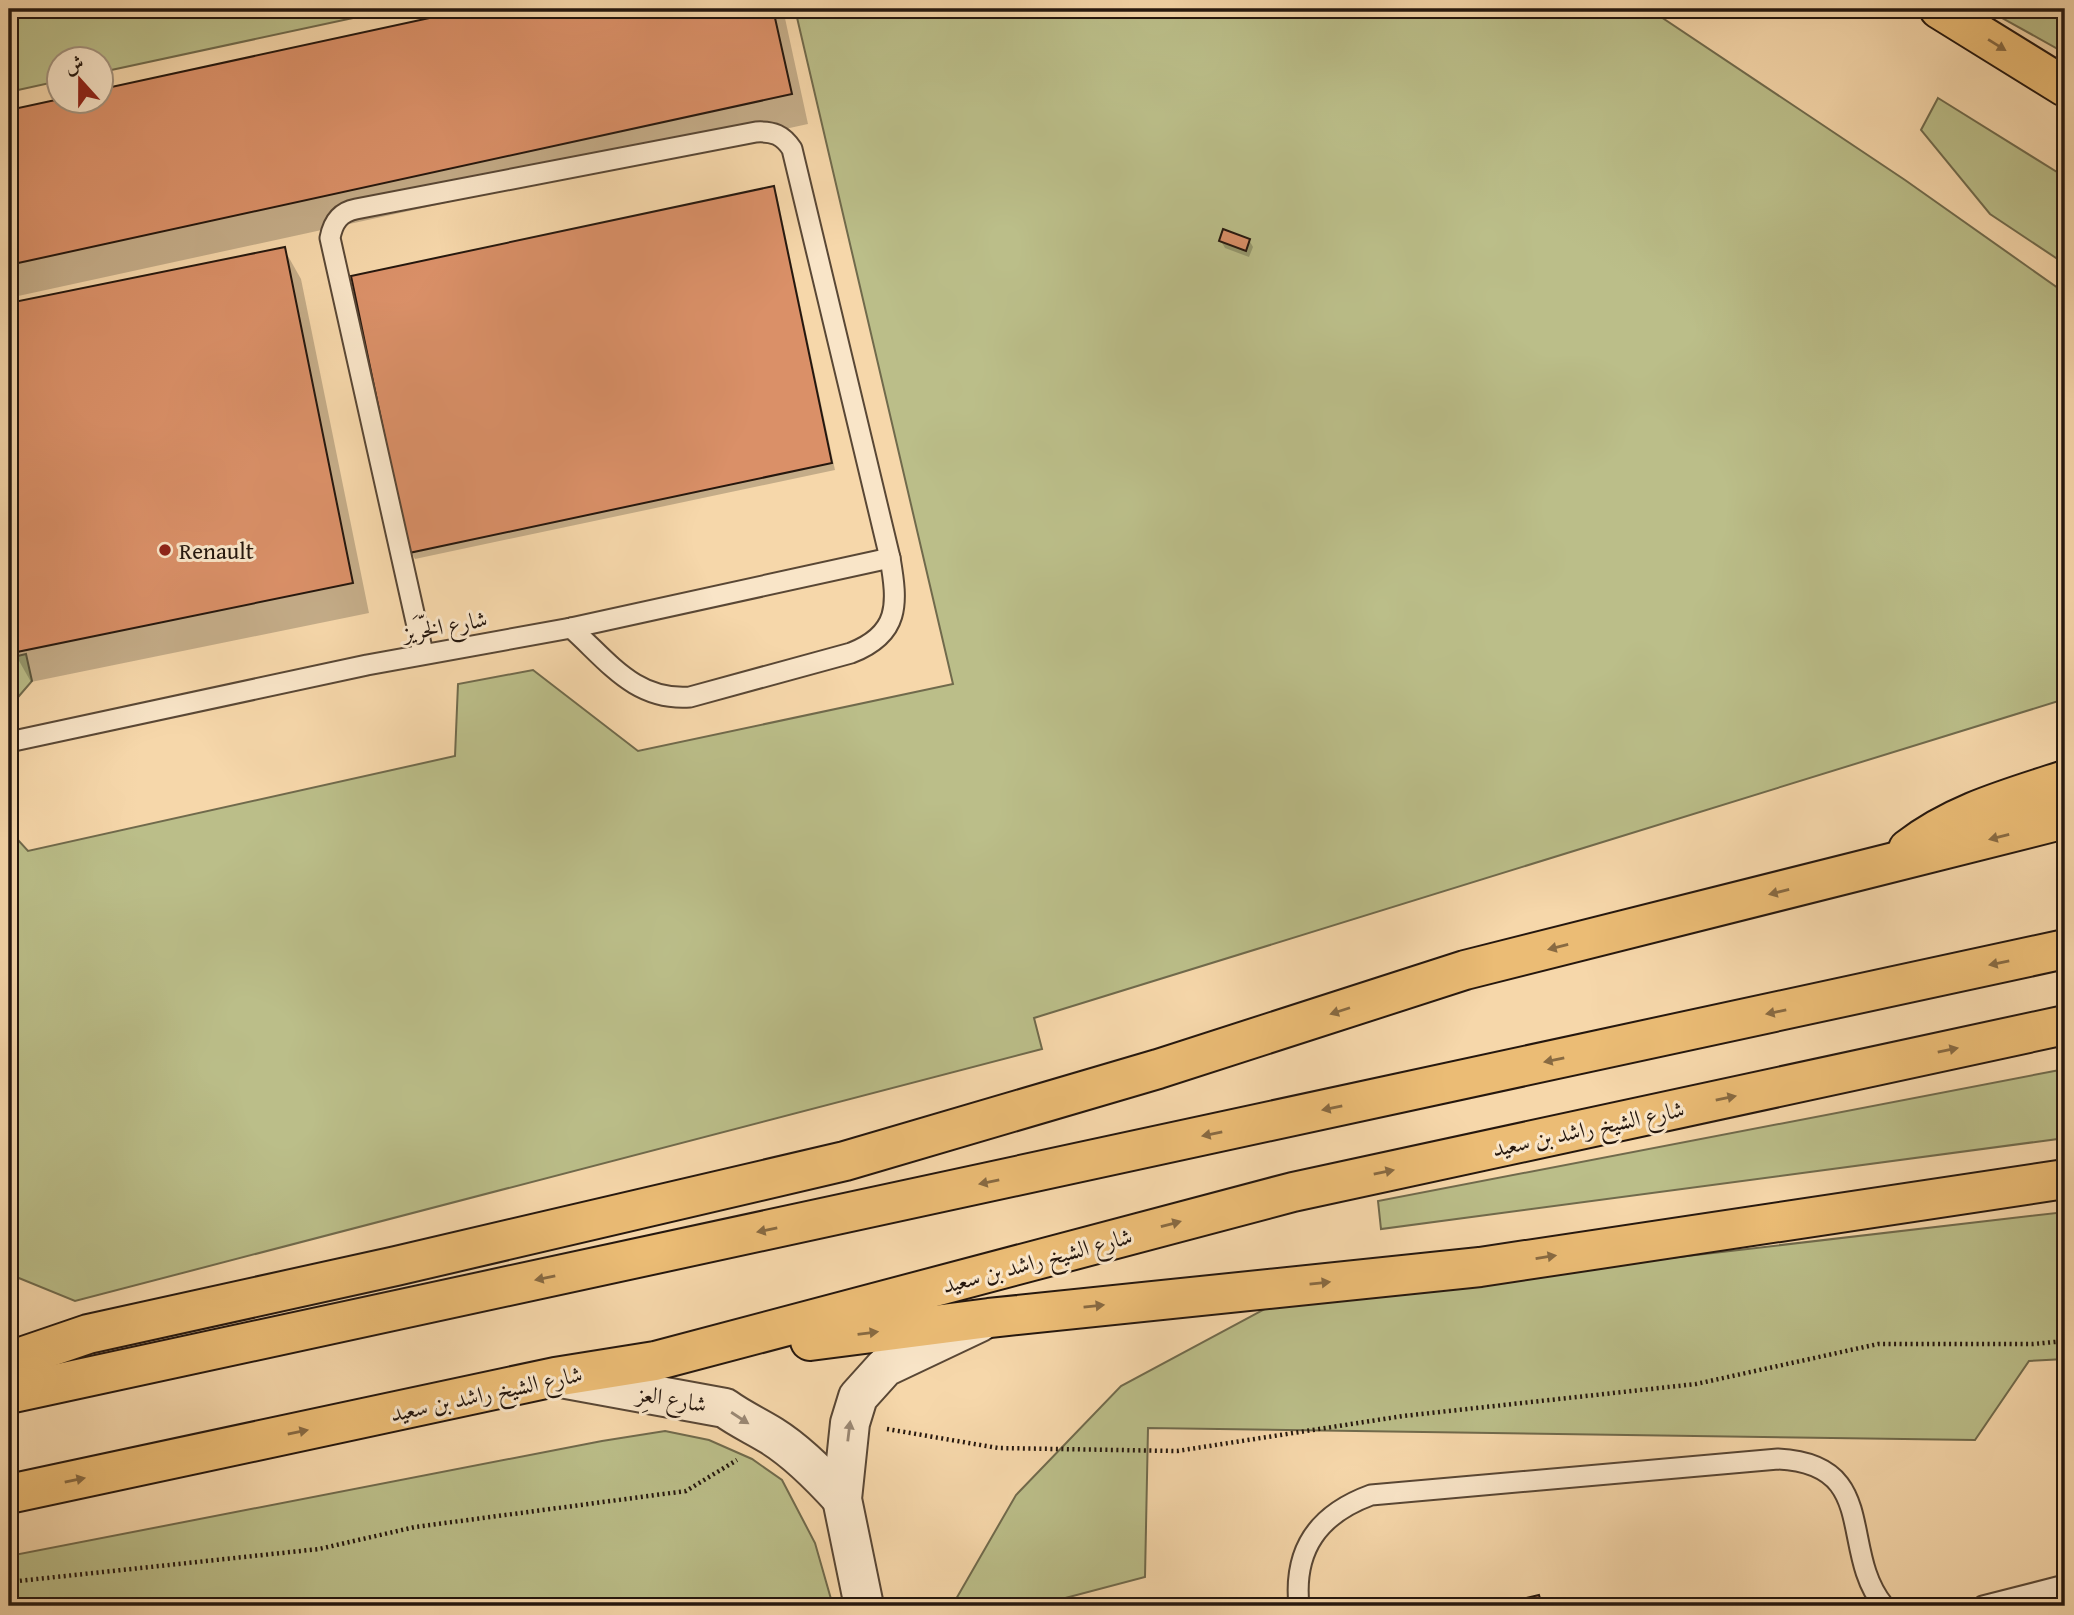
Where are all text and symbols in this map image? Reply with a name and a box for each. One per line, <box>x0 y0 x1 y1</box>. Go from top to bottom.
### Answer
one-way arrow <box>1988 38 2007 51</box>
north arrow <box>46 46 116 116</box>
text: ش <box>60 48 88 81</box>
place label: Renault <box>179 534 254 567</box>
marker: Renault <box>157 542 173 558</box>
street label: شارع الخّرَيز <box>398 601 491 653</box>
one-way arrow <box>1988 832 2010 843</box>
one-way arrow <box>1768 887 1790 898</box>
one-way arrow <box>1547 942 1569 953</box>
one-way arrow <box>1988 958 2010 969</box>
one-way arrow <box>1329 1006 1350 1017</box>
one-way arrow <box>1765 1006 1787 1017</box>
one-way arrow <box>1937 1045 1959 1056</box>
one-way arrow <box>1543 1055 1565 1066</box>
street label: شارع الشيخ راشد بن سعيد <box>1489 1092 1688 1169</box>
one-way arrow <box>1715 1093 1737 1104</box>
one-way arrow <box>1321 1103 1343 1114</box>
one-way arrow <box>1201 1129 1223 1140</box>
one-way arrow <box>1373 1167 1395 1178</box>
one-way arrow <box>978 1177 1000 1188</box>
one-way arrow <box>1160 1218 1182 1229</box>
street label: شارع الشيخ راشد بن سعيد <box>938 1219 1137 1306</box>
one-way arrow <box>756 1225 778 1236</box>
one-way arrow <box>1536 1251 1558 1262</box>
one-way arrow <box>534 1273 556 1284</box>
one-way arrow <box>1310 1277 1332 1288</box>
one-way arrow <box>1083 1301 1105 1312</box>
one-way arrow <box>857 1328 879 1339</box>
street label: شارع الشيخ راشد بن سعيد <box>387 1357 586 1434</box>
street label: شارع العِز <box>632 1375 709 1424</box>
one-way arrow <box>730 1412 749 1425</box>
one-way arrow <box>844 1420 855 1442</box>
one-way arrow <box>287 1426 309 1437</box>
one-way arrow <box>65 1474 87 1485</box>

